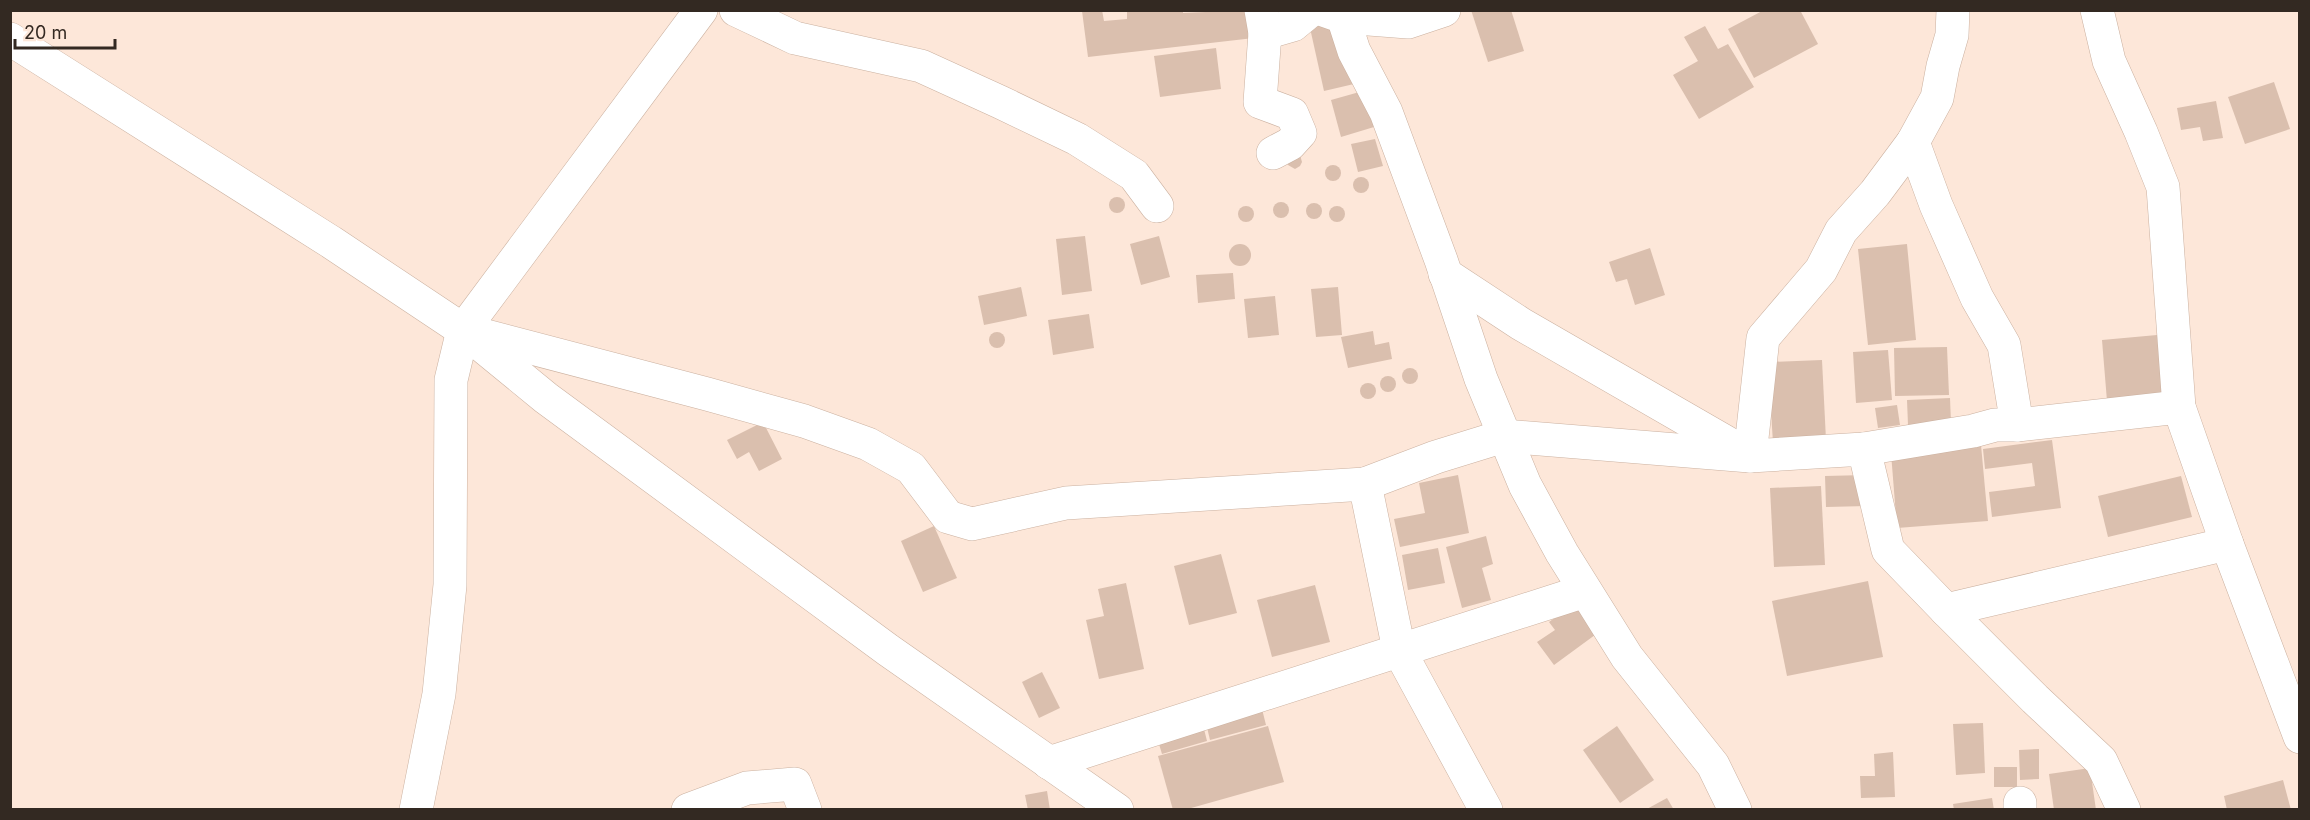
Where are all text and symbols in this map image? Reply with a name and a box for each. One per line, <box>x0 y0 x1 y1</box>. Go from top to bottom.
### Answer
scale bar <box>15 12 116 50</box>
text: 20 m <box>24 22 67 43</box>

